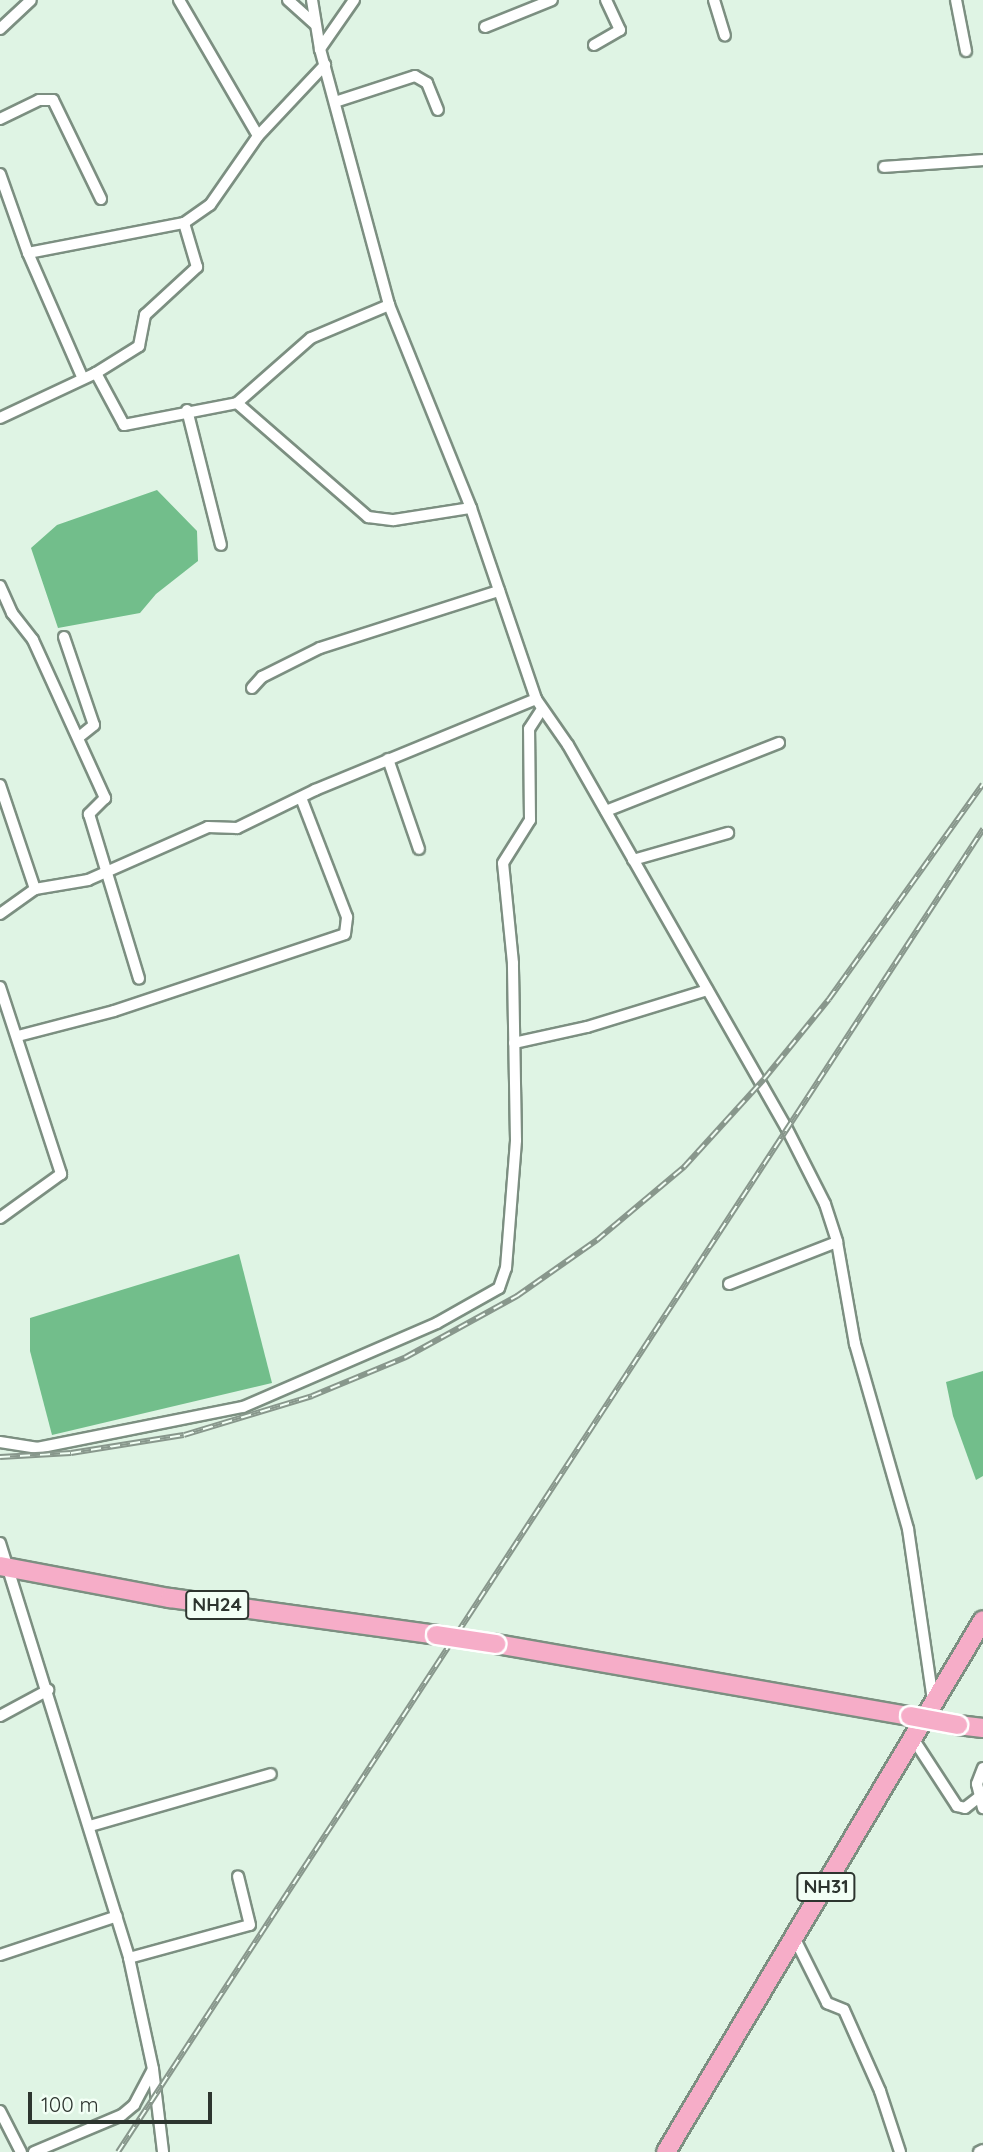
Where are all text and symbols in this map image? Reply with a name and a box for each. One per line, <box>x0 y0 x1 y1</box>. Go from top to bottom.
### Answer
road number: NH24 <box>184 1590 250 1620</box>
road number: NH31 <box>796 1871 856 1902</box>
scale bar <box>32 2078 215 2122</box>
text: 100 m <box>41 2091 99 2117</box>

